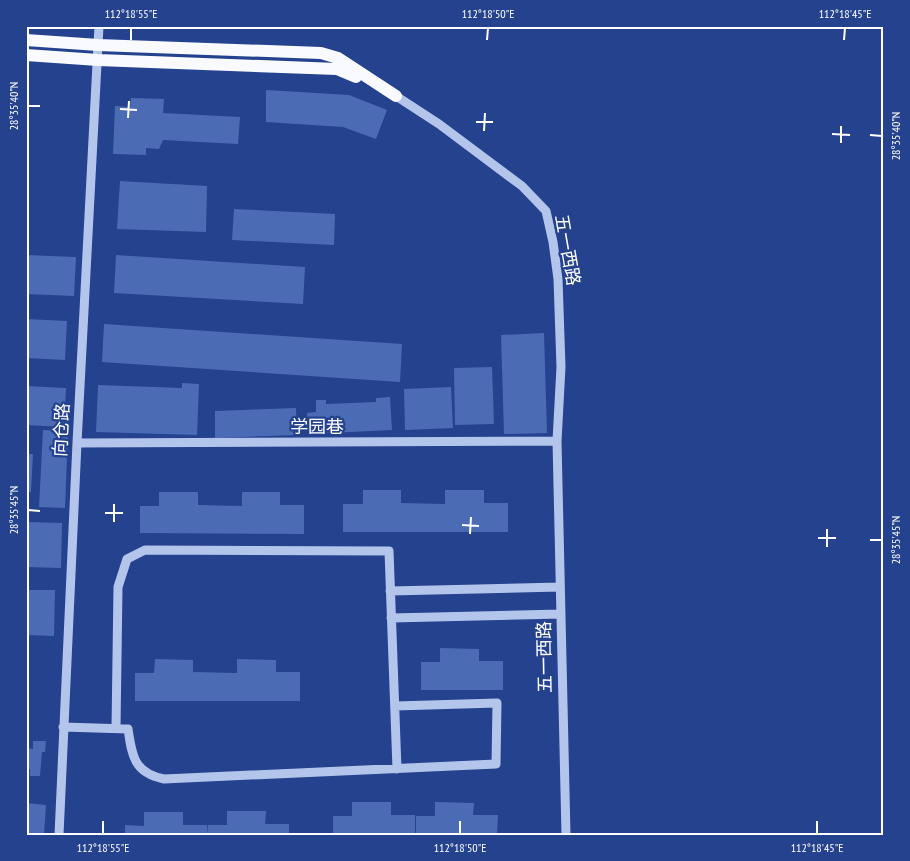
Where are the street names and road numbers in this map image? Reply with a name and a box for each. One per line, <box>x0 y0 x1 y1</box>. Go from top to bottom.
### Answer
street label: 五一西路 <box>550 213 586 287</box>
street label: 向仓路 <box>48 402 74 458</box>
street label: 学园巷 <box>290 415 344 438</box>
street label: 五一西路 <box>532 621 556 693</box>

